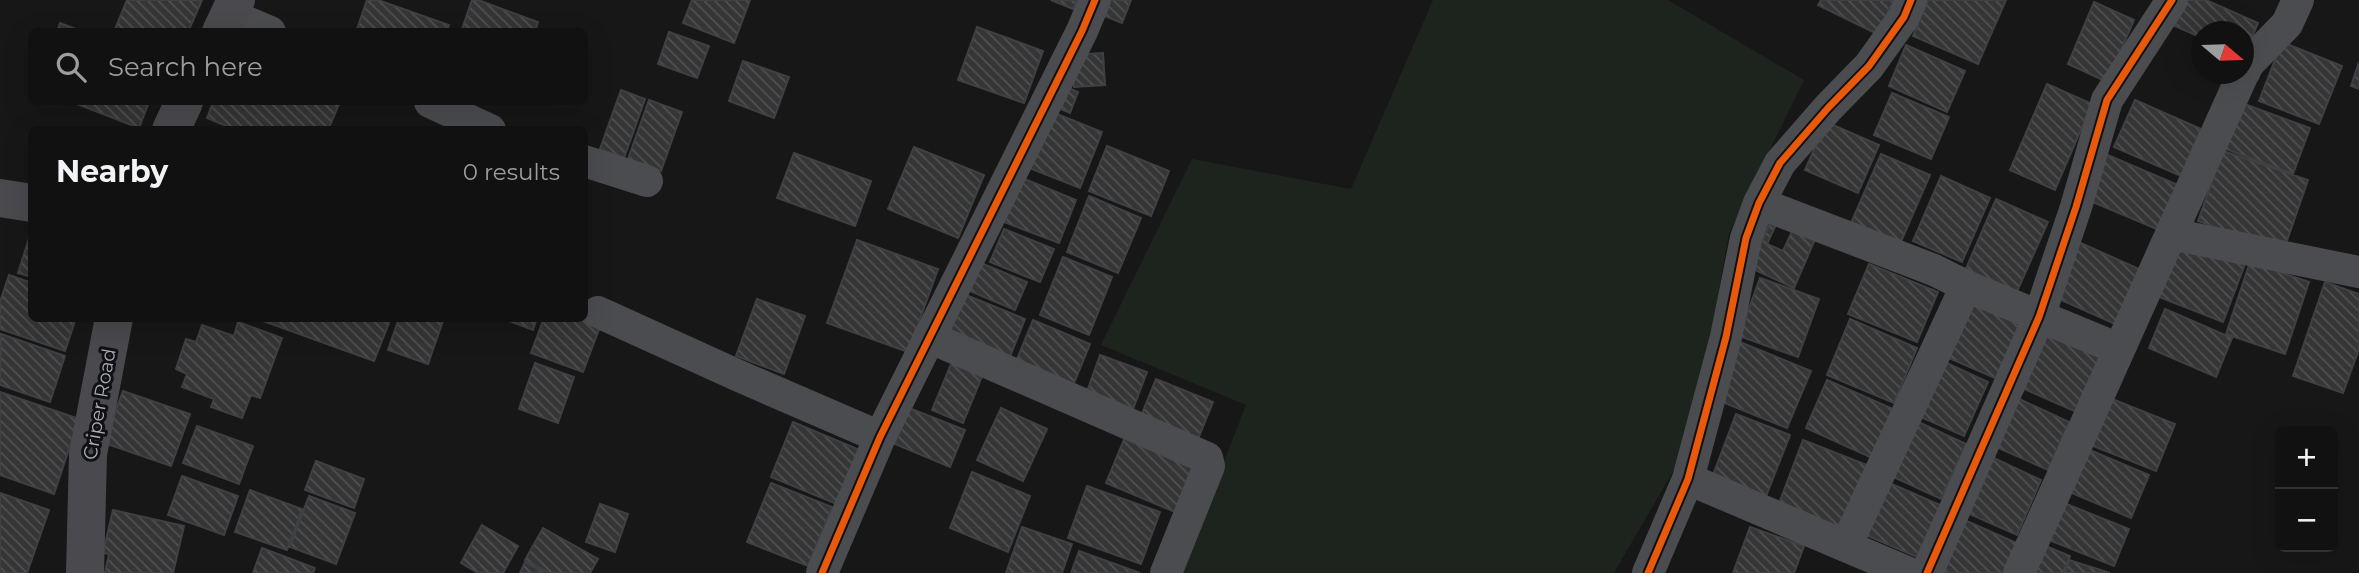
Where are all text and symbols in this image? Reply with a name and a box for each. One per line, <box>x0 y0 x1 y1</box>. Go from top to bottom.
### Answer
north arrow <box>2191 21 2254 84</box>
search box <box>28 28 588 105</box>
icon: search <box>52 48 90 86</box>
text: Search here <box>108 51 263 83</box>
text: Nearby <box>56 153 168 190</box>
text: 0 results <box>463 158 560 186</box>
street label: Criper Road <box>78 347 121 462</box>
map controls <box>2275 426 2338 552</box>
button: + <box>2275 426 2338 489</box>
button: − <box>2275 489 2338 552</box>

